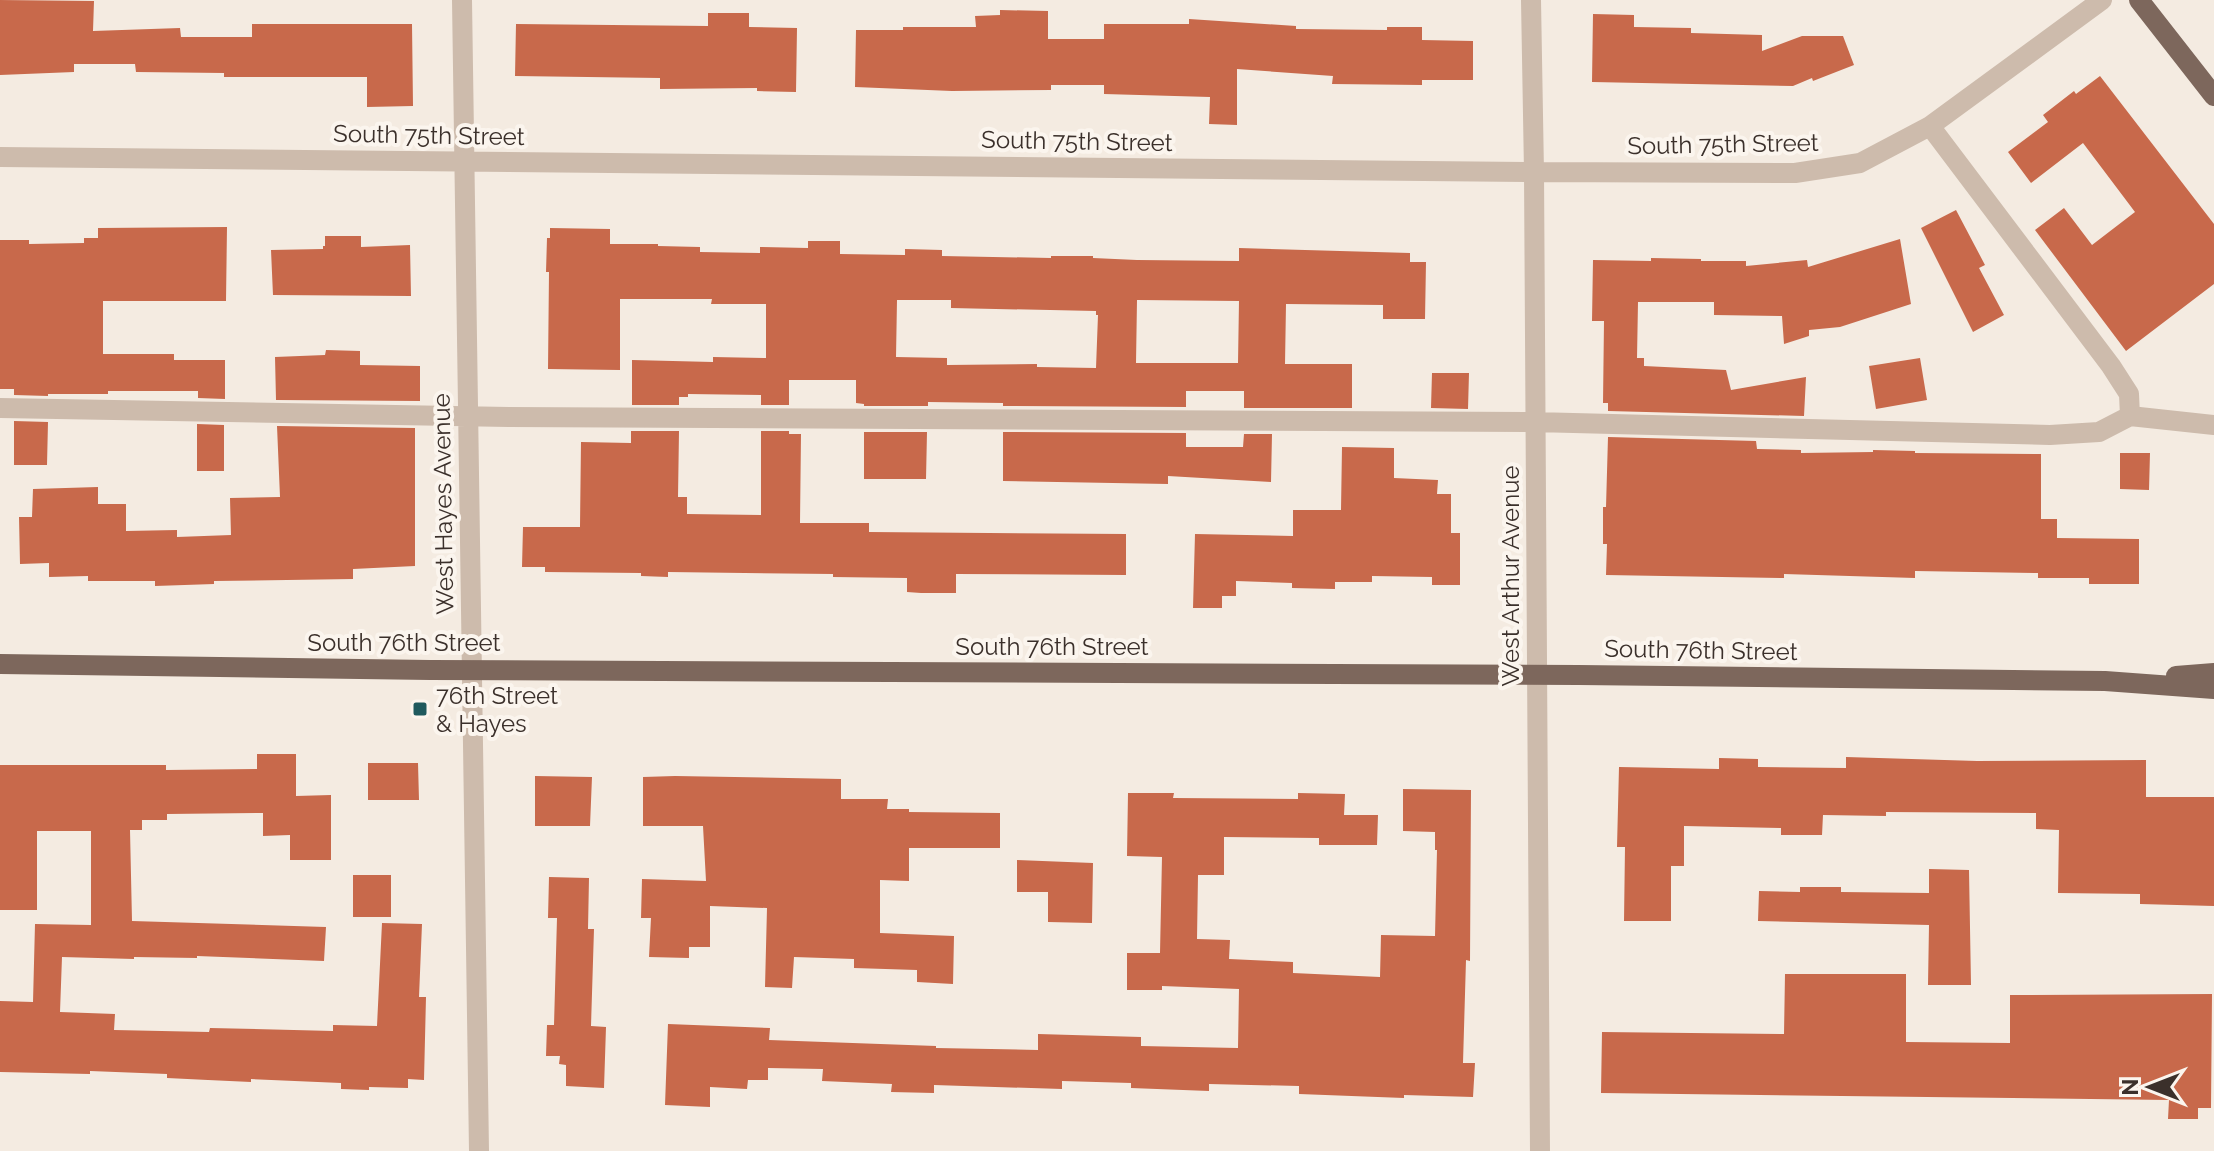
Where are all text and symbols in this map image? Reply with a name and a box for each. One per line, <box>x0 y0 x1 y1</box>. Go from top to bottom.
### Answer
street label: South 75th Street <box>333 119 525 151</box>
street label: South 75th Street <box>981 125 1173 157</box>
street label: South 75th Street <box>1627 128 1819 160</box>
street label: West Hayes Avenue <box>427 393 459 615</box>
street label: West Arthur Avenue <box>1496 466 1525 687</box>
street label: South 76th Street <box>307 628 501 657</box>
street label: South 76th Street <box>955 632 1149 661</box>
street label: South 76th Street <box>1604 634 1798 666</box>
place label: 76th Street & Hayes <box>436 681 558 738</box>
marker: 76th Street & Hayes <box>411 700 429 718</box>
north arrow <box>2110 1047 2190 1127</box>
text: N <box>2117 1079 2143 1095</box>

